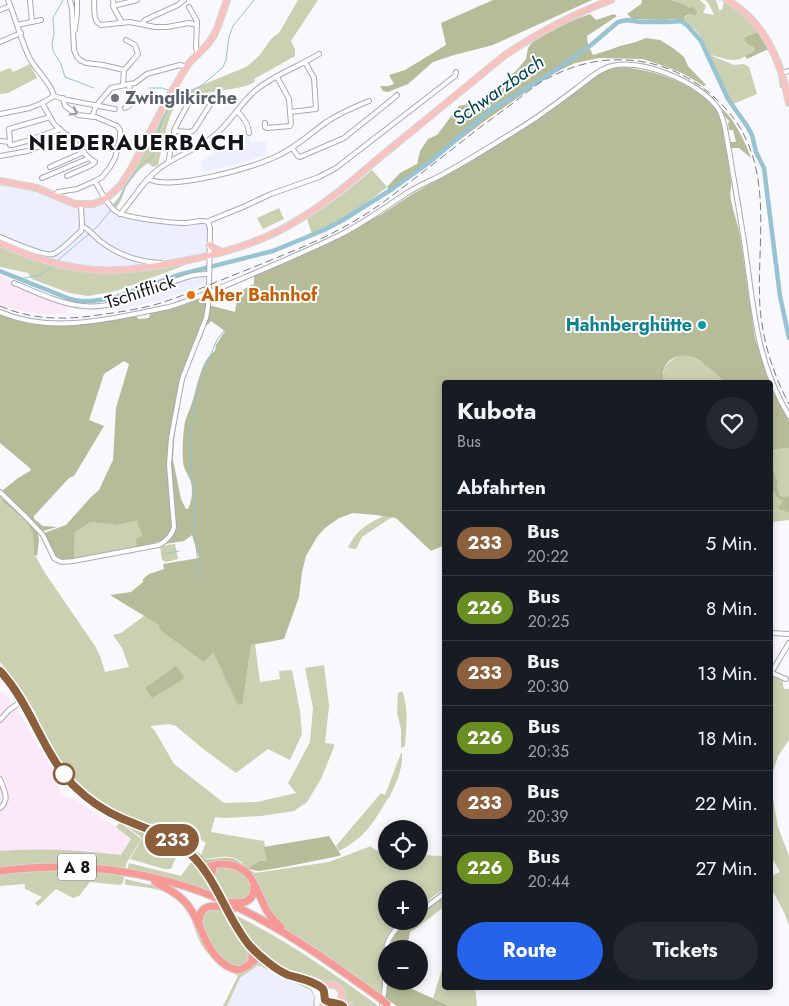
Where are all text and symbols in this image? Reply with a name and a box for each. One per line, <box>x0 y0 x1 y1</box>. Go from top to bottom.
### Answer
water label: Schwarzbach <box>447 48 549 132</box>
place label: Zwinglikirche <box>125 85 237 111</box>
marker: Zwinglikirche <box>109 92 121 104</box>
one-way arrow <box>69 106 78 116</box>
district label: NIEDERAUERBACH <box>29 126 246 158</box>
street label: Tschifflick <box>102 268 178 316</box>
place label: Alter Bahnhof <box>200 282 318 308</box>
marker: Alter Bahnhof <box>185 289 197 301</box>
place label: Hahnberghütte <box>566 312 692 338</box>
marker: Hahnberghütte <box>696 319 708 331</box>
text: Kubota <box>457 393 536 428</box>
button: heart <box>706 397 758 449</box>
text: Bus <box>457 430 481 453</box>
text: Abfahrten <box>457 474 546 501</box>
text: Bus <box>527 518 559 545</box>
text: 233 <box>467 530 502 556</box>
text: 5 Min. <box>706 530 758 557</box>
text: 20:22 <box>527 545 569 568</box>
text: Bus <box>528 583 560 610</box>
text: 226 <box>467 595 503 621</box>
text: 8 Min. <box>706 595 758 622</box>
text: 20:25 <box>528 610 569 633</box>
text: Bus <box>527 648 559 675</box>
text: 233 <box>467 660 502 686</box>
text: 13 Min. <box>697 660 758 687</box>
text: 20:30 <box>527 675 569 698</box>
text: Bus <box>528 713 560 740</box>
text: 226 <box>467 725 503 751</box>
text: 18 Min. <box>697 725 758 752</box>
text: 20:35 <box>528 740 569 763</box>
unlabelled marker <box>53 763 75 785</box>
text: Bus <box>527 778 559 805</box>
text: 233 <box>467 790 502 816</box>
text: 22 Min. <box>695 790 758 817</box>
text: 20:39 <box>527 805 568 828</box>
map controls <box>378 820 428 990</box>
button: locate <box>378 820 428 870</box>
line badge: 233 <box>143 824 201 856</box>
text: 233 <box>155 827 189 853</box>
text: Bus <box>528 843 560 870</box>
road number: A 8 <box>58 854 96 880</box>
text: 226 <box>467 855 503 881</box>
text: 27 Min. <box>696 855 758 882</box>
text: 20:44 <box>528 870 570 893</box>
button: + <box>378 880 428 930</box>
button: Route <box>457 922 603 980</box>
button: Tickets <box>613 922 758 980</box>
button: − <box>378 940 428 990</box>

